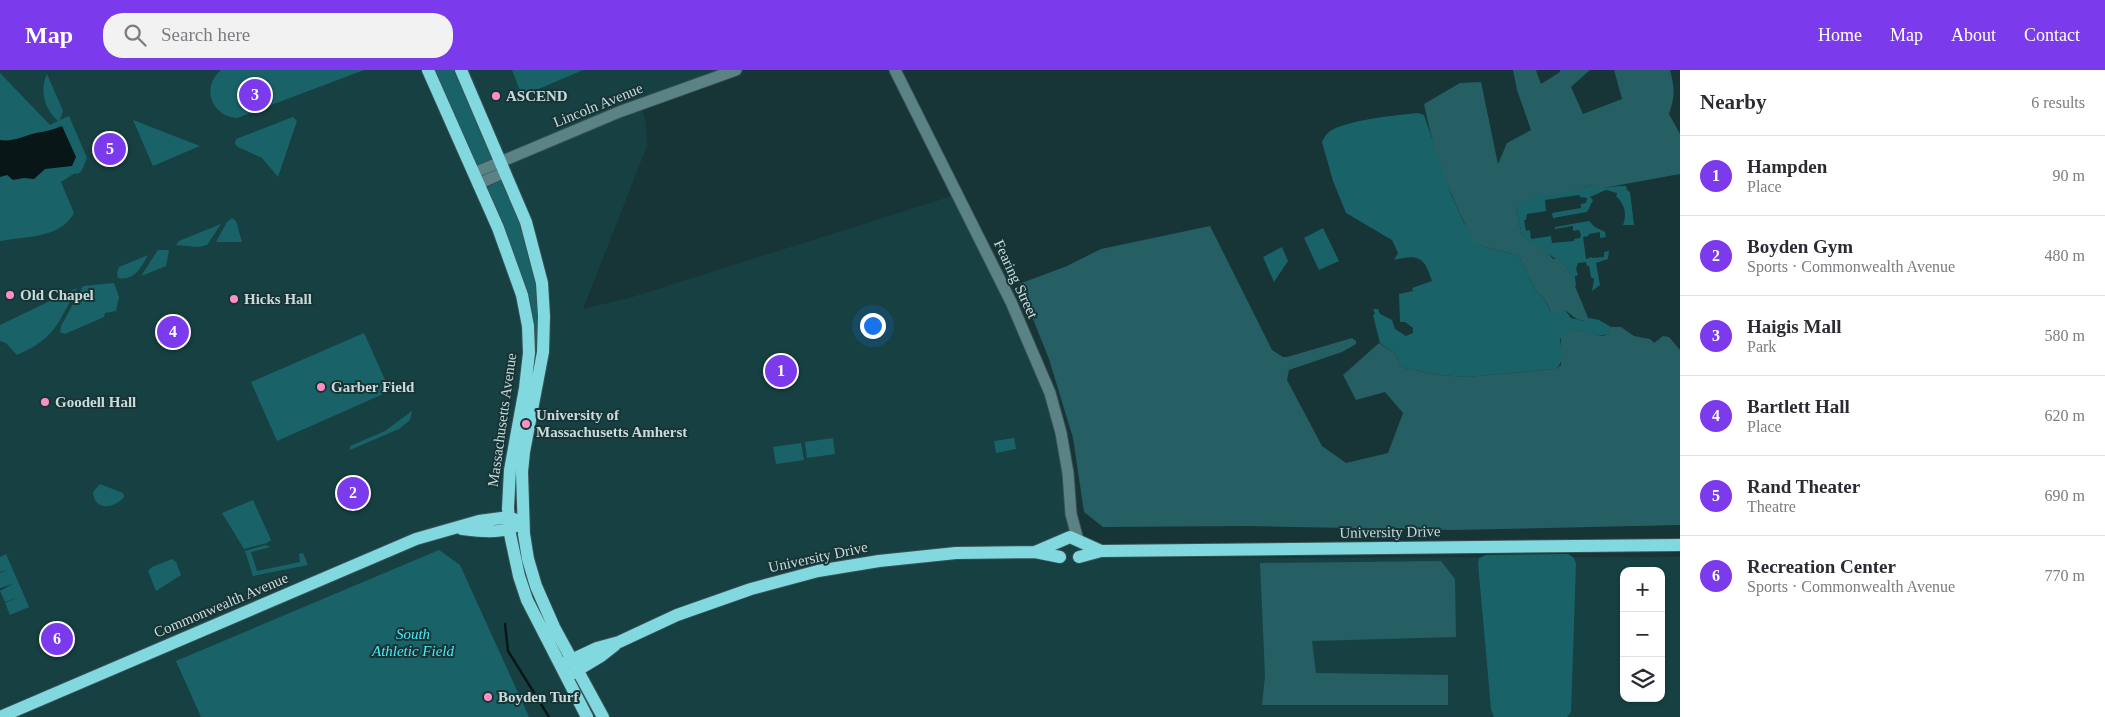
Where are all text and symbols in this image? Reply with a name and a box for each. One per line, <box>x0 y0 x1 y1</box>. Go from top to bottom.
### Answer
search box <box>103 13 453 58</box>
icon: search <box>121 21 149 49</box>
text: Map <box>25 22 73 48</box>
text: Search here <box>161 24 250 45</box>
text: Home <box>1818 25 1862 45</box>
text: Map <box>1890 25 1923 45</box>
text: About <box>1951 25 1996 45</box>
text: Contact <box>2024 25 2080 45</box>
pin: 3 <box>239 76 271 114</box>
street label: Lincoln Avenue <box>551 80 645 130</box>
place label: ASCEND <box>506 88 568 104</box>
marker: ASCEND <box>490 90 502 102</box>
text: Nearby <box>1700 90 1767 114</box>
text: 6 results <box>2031 94 2085 111</box>
pin: 5 <box>94 130 126 168</box>
text: Hampden <box>1747 156 1827 177</box>
text: 1 <box>1712 167 1720 184</box>
text: 90 m <box>2053 167 2085 184</box>
text: Place <box>1747 178 1782 195</box>
text: Boyden Gym <box>1747 236 1853 257</box>
street label: Fearing Street <box>991 237 1041 321</box>
text: 2 <box>1712 247 1720 264</box>
text: 480 m <box>2045 247 2085 264</box>
text: Sports · Commonwealth Avenue <box>1747 258 1955 275</box>
place label: Old Chapel <box>20 287 94 303</box>
marker: Old Chapel <box>4 289 16 301</box>
place label: Hicks Hall <box>244 291 312 307</box>
marker: Hicks Hall <box>228 293 240 305</box>
pin: 4 <box>157 313 189 351</box>
your location <box>860 313 886 339</box>
text: Haigis Mall <box>1747 316 1841 337</box>
text: 3 <box>1712 327 1720 344</box>
text: 580 m <box>2045 327 2085 344</box>
text: Park <box>1747 338 1776 355</box>
street label: Massachusetts Avenue <box>485 352 519 488</box>
pin: 1 <box>765 352 797 390</box>
place label: Garber Field <box>331 379 415 395</box>
marker: Garber Field <box>315 381 327 393</box>
place label: Goodell Hall <box>55 394 136 410</box>
marker: Goodell Hall <box>39 396 51 408</box>
text: Bartlett Hall <box>1747 396 1850 417</box>
place label: University of Massachusetts Amherst <box>536 407 687 440</box>
text: 4 <box>1712 407 1720 424</box>
text: 620 m <box>2045 407 2085 424</box>
marker: University of Massachusetts Amherst <box>520 418 532 430</box>
text: Place <box>1747 418 1782 435</box>
pin: 2 <box>337 474 369 512</box>
text: Rand Theater <box>1747 476 1860 497</box>
text: 5 <box>1712 487 1720 504</box>
text: 690 m <box>2045 487 2085 504</box>
text: Theatre <box>1747 498 1796 515</box>
street label: University Drive <box>1339 523 1441 541</box>
street label: University Drive <box>767 539 870 575</box>
text: Recreation Center <box>1747 556 1896 577</box>
map controls <box>1620 567 1665 702</box>
button: + <box>1620 567 1665 612</box>
text: 6 <box>1712 567 1720 584</box>
text: 770 m <box>2045 567 2085 584</box>
street label: Commonwealth Avenue <box>151 569 291 641</box>
text: Sports · Commonwealth Avenue <box>1747 578 1955 595</box>
button: − <box>1620 612 1665 657</box>
pin: 6 <box>41 620 73 658</box>
park label: South Athletic Field <box>371 626 455 659</box>
button: layers <box>1620 657 1665 702</box>
place label: Boyden Turf <box>498 689 579 705</box>
marker: Boyden Turf <box>482 691 494 703</box>

